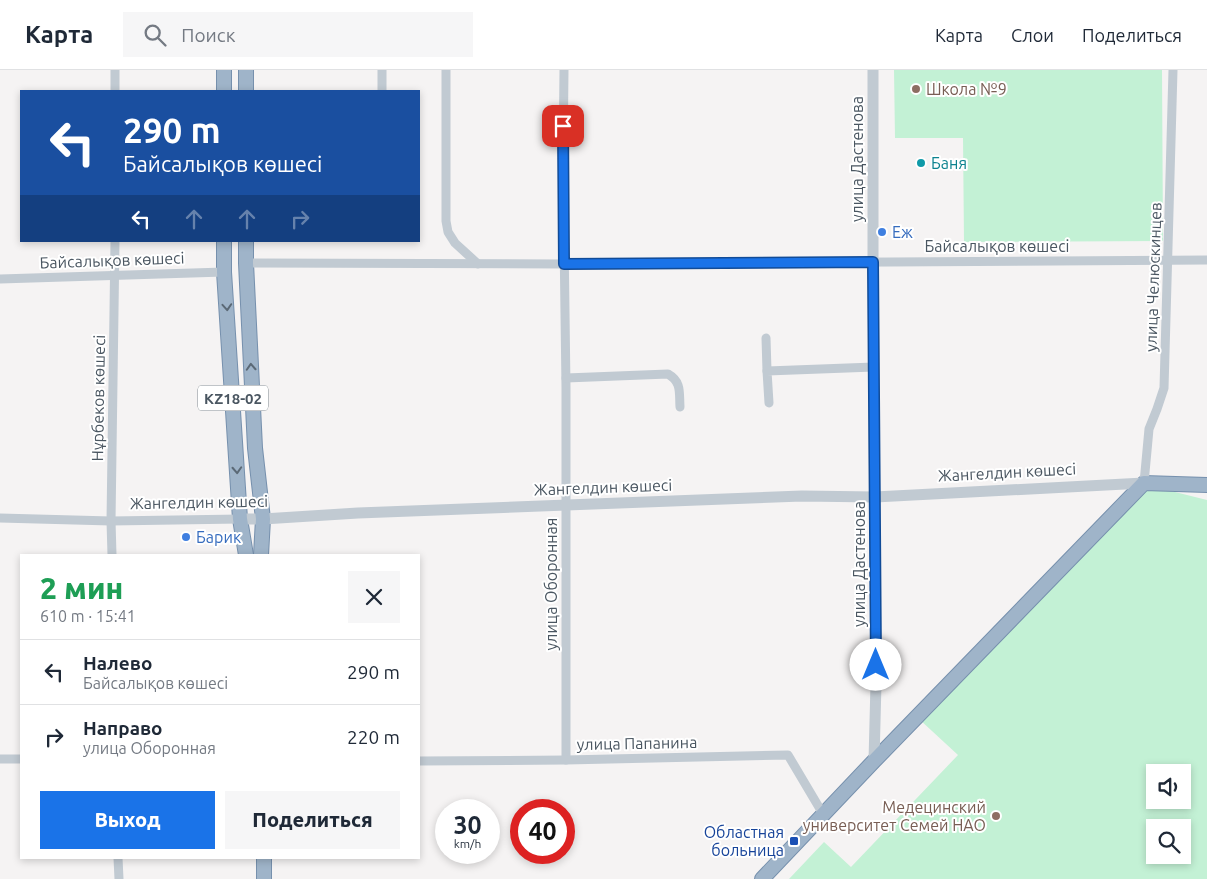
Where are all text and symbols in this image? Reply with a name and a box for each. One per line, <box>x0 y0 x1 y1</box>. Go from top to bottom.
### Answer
search box <box>123 12 473 57</box>
text: Карта <box>25 21 93 48</box>
icon: search <box>141 21 169 49</box>
text: Поиск <box>181 24 235 46</box>
text: Карта <box>935 25 983 45</box>
text: Слои <box>1011 25 1054 45</box>
text: Поделиться <box>1082 25 1182 45</box>
place label: Школа №9 <box>926 80 1007 98</box>
marker: Школа №9 <box>910 83 922 95</box>
street label: улица Дастенова <box>848 96 866 222</box>
pin <box>542 105 584 147</box>
icon: left <box>40 110 105 175</box>
text: 290 m <box>123 110 221 150</box>
icon: arrive <box>549 112 577 140</box>
text: Байсалықов көшесі <box>123 151 322 176</box>
place label: Баня <box>931 154 967 172</box>
marker: Баня <box>915 157 927 169</box>
street label: улица Челюскинцев <box>1141 202 1165 352</box>
icon: left <box>127 205 155 233</box>
icon: ahead <box>180 205 208 233</box>
icon: ahead <box>233 205 261 233</box>
icon: right <box>286 205 314 233</box>
place label: Еж <box>892 223 913 241</box>
marker: Еж <box>876 226 888 238</box>
street label: Байсалықов көшесі <box>924 237 1070 255</box>
street label: Байсалықов көшесі <box>39 248 185 272</box>
one-way arrow <box>221 304 232 312</box>
street label: Нұрбеков көшесі <box>88 334 108 462</box>
one-way arrow <box>246 363 257 371</box>
road number: KZ18-02 <box>198 386 268 410</box>
street label: Жангелдин көшесі <box>937 459 1077 485</box>
one-way arrow <box>232 466 243 474</box>
street label: Жангелдин көшесі <box>534 476 672 498</box>
street label: Жангелдин көшесі <box>130 492 268 512</box>
street label: улица Дастенова <box>850 501 868 627</box>
street label: улица Оборонная <box>542 518 560 650</box>
place label: Барик <box>196 528 241 546</box>
marker: Барик <box>180 531 192 543</box>
text: 2 мин <box>40 571 123 605</box>
button: close <box>348 571 400 623</box>
text: 610 m · 15:41 <box>40 607 136 625</box>
position arrow <box>849 638 901 690</box>
text: Налево <box>83 652 152 674</box>
icon: left <box>40 658 68 686</box>
text: 290 m <box>347 661 400 683</box>
text: Байсалықов көшесі <box>83 674 228 692</box>
text: Направо <box>83 717 163 739</box>
icon: right <box>40 723 68 751</box>
text: 220 m <box>347 726 400 748</box>
street label: улица Папанина <box>577 733 697 753</box>
text: улица Оборонная <box>83 739 216 757</box>
map controls <box>1146 764 1191 864</box>
button: sound <box>1146 764 1191 809</box>
button: Выход <box>40 791 215 849</box>
button: Поделиться <box>225 791 400 849</box>
place label: Медецинский университет Семей НАО <box>803 798 986 834</box>
speed limit sign: 40 <box>510 799 575 864</box>
marker: Медецинский университет Семей НАО <box>990 810 1002 822</box>
text: 30 <box>453 811 482 839</box>
button: search <box>1146 819 1191 864</box>
place label: Областная больница <box>704 823 784 859</box>
marker: Областная больница <box>788 835 800 847</box>
text: km/h <box>454 837 481 850</box>

